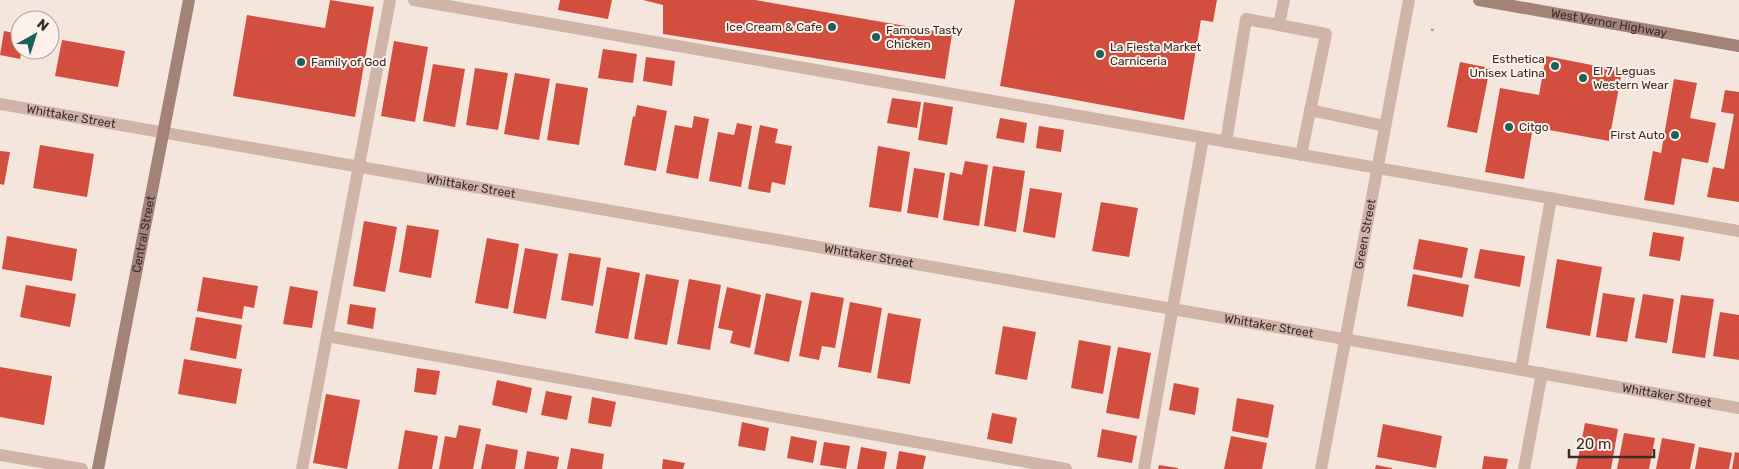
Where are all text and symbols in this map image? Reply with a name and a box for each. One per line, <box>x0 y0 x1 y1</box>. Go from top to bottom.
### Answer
street label: West Vernor Highway <box>1550 6 1669 40</box>
north arrow <box>10 10 60 60</box>
text: N <box>34 16 52 35</box>
place label: Ice Cream & Cafe <box>726 20 822 34</box>
marker: Ice Cream & Cafe <box>826 21 838 33</box>
place label: Famous Tasty Chicken <box>886 23 963 51</box>
marker: Famous Tasty Chicken <box>870 31 882 43</box>
place label: La Fiesta Market Carniceria <box>1110 40 1202 68</box>
marker: La Fiesta Market Carniceria <box>1094 48 1106 60</box>
place label: Esthetica Unisex Latina <box>1469 52 1545 80</box>
place label: Family of God <box>311 55 386 69</box>
marker: Family of God <box>295 56 307 68</box>
marker: Esthetica Unisex Latina <box>1549 60 1561 72</box>
place label: El 7 Leguas Western Wear <box>1593 64 1669 92</box>
marker: El 7 Leguas Western Wear <box>1577 72 1589 84</box>
street label: Whittaker Street <box>25 102 117 131</box>
place label: Citgo <box>1519 120 1549 134</box>
marker: Citgo <box>1503 121 1515 133</box>
place label: First Auto <box>1610 128 1665 142</box>
marker: First Auto <box>1669 129 1681 141</box>
street label: Whittaker Street <box>425 172 517 201</box>
street label: Central Street <box>129 194 158 274</box>
street label: Green Street <box>1352 198 1379 270</box>
street label: Whittaker Street <box>823 241 915 271</box>
street label: Whittaker Street <box>1223 311 1315 341</box>
street label: Whittaker Street <box>1621 381 1713 410</box>
scale bar <box>1569 426 1654 458</box>
text: 20 m <box>1576 435 1611 453</box>

